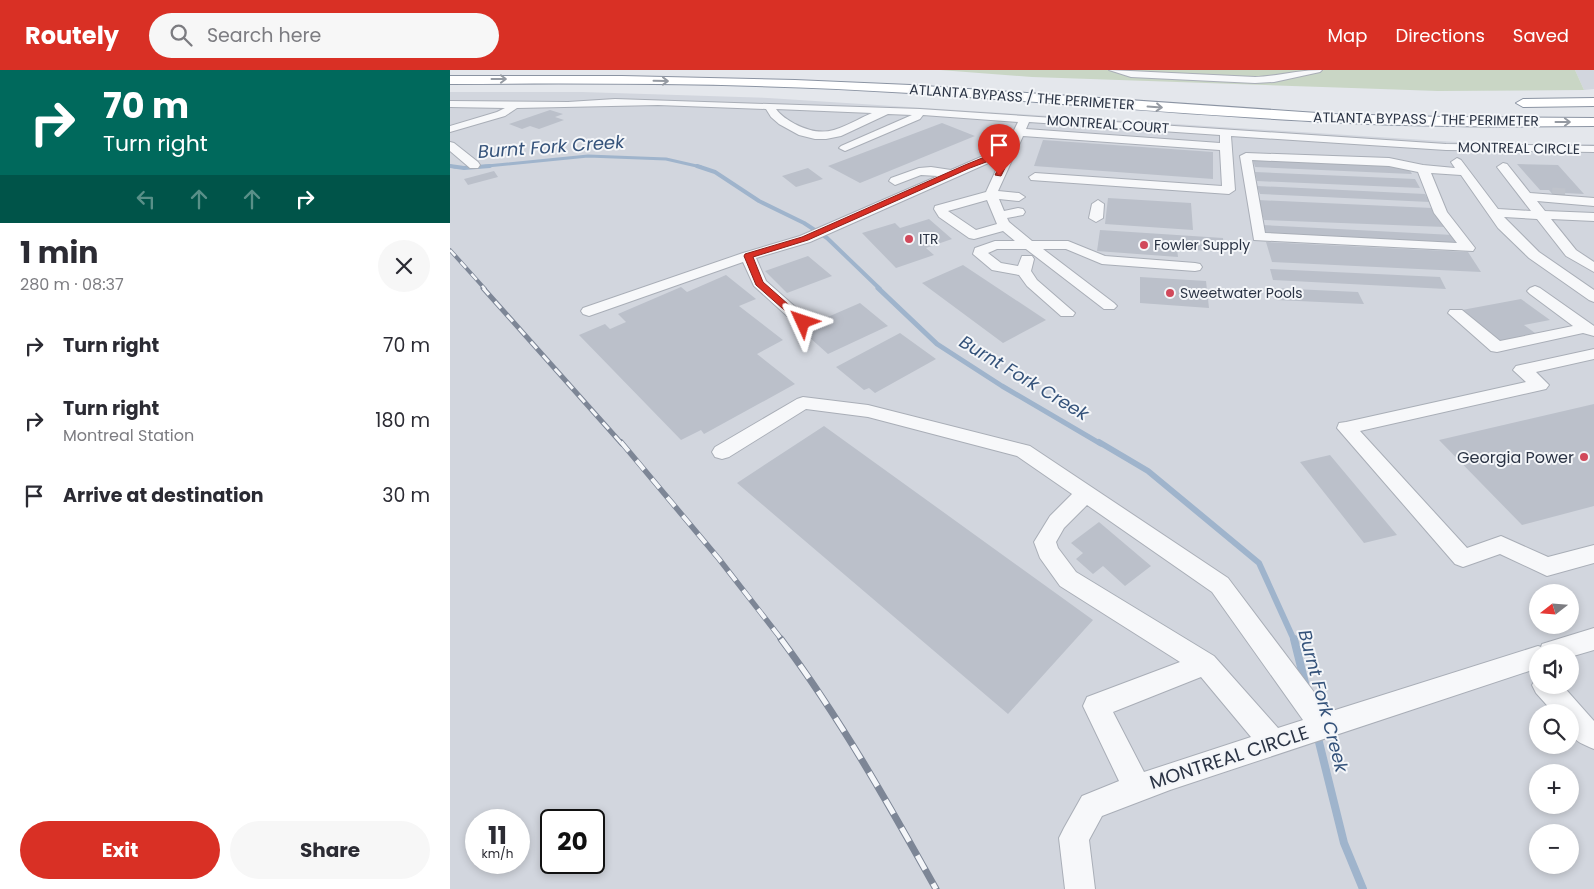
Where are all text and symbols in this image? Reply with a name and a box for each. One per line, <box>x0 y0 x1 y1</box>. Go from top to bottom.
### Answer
search box <box>149 13 499 58</box>
text: Routely <box>25 19 119 52</box>
icon: search <box>167 21 195 49</box>
text: Search here <box>207 22 321 49</box>
text: Map <box>1328 23 1367 48</box>
text: Directions <box>1395 23 1485 48</box>
text: Saved <box>1513 23 1569 48</box>
one-way arrow <box>490 74 506 84</box>
one-way arrow <box>652 76 669 86</box>
street label: ATLANTA BYPASS / THE PERIMETER <box>909 79 1135 115</box>
text: 70 m <box>103 81 189 130</box>
icon: right <box>20 90 85 155</box>
one-way arrow <box>1147 102 1163 111</box>
street label: ATLANTA BYPASS / THE PERIMETER <box>1313 107 1539 131</box>
street label: MONTREAL COURT <box>1046 110 1170 138</box>
one-way arrow <box>1554 117 1570 127</box>
pin <box>978 124 1020 175</box>
text: Turn right <box>103 128 208 159</box>
water label: Burnt Fork Creek <box>477 129 626 164</box>
icon: arrive <box>985 131 1013 159</box>
street label: MONTREAL CIRCLE <box>1458 137 1580 159</box>
icon: left <box>132 185 160 213</box>
icon: ahead <box>185 185 213 213</box>
icon: ahead <box>238 185 266 213</box>
icon: right <box>291 185 319 213</box>
place label: ITR <box>919 229 939 249</box>
text: 1 min <box>20 231 98 274</box>
marker: ITR <box>903 233 915 245</box>
place label: Fowler Supply <box>1154 235 1250 255</box>
marker: Fowler Supply <box>1138 239 1150 251</box>
button: close <box>378 240 430 292</box>
text: 280 m · 08:37 <box>20 273 124 296</box>
place label: Sweetwater Pools <box>1180 283 1303 303</box>
marker: Sweetwater Pools <box>1164 287 1176 299</box>
position arrow <box>776 295 828 347</box>
water label: Burnt Fork Creek <box>955 329 1094 426</box>
icon: right <box>20 332 48 360</box>
text: Turn right <box>63 332 159 359</box>
text: 70 m <box>383 332 430 359</box>
text: Turn right <box>63 395 159 422</box>
icon: right <box>20 407 48 435</box>
text: 180 m <box>375 407 430 434</box>
text: Montreal Station <box>63 424 194 447</box>
place label: Georgia Power <box>1457 446 1574 469</box>
marker: Georgia Power <box>1578 451 1590 463</box>
icon: arrive <box>20 482 48 510</box>
text: Arrive at destination <box>63 482 264 509</box>
text: 30 m <box>382 482 430 509</box>
north arrow <box>1529 584 1579 634</box>
map controls <box>1529 584 1579 874</box>
water label: Burnt Fork Creek <box>1292 627 1355 776</box>
button: sound <box>1529 644 1579 694</box>
button: search <box>1529 704 1579 754</box>
street label: MONTREAL CIRCLE <box>1146 719 1312 796</box>
button: + <box>1529 764 1579 814</box>
speed limit sign: 20 <box>540 809 605 874</box>
text: 11 <box>488 818 507 853</box>
button: Exit <box>20 821 220 879</box>
button: Share <box>230 821 430 879</box>
button: − <box>1529 824 1579 874</box>
text: km/h <box>482 845 513 862</box>

